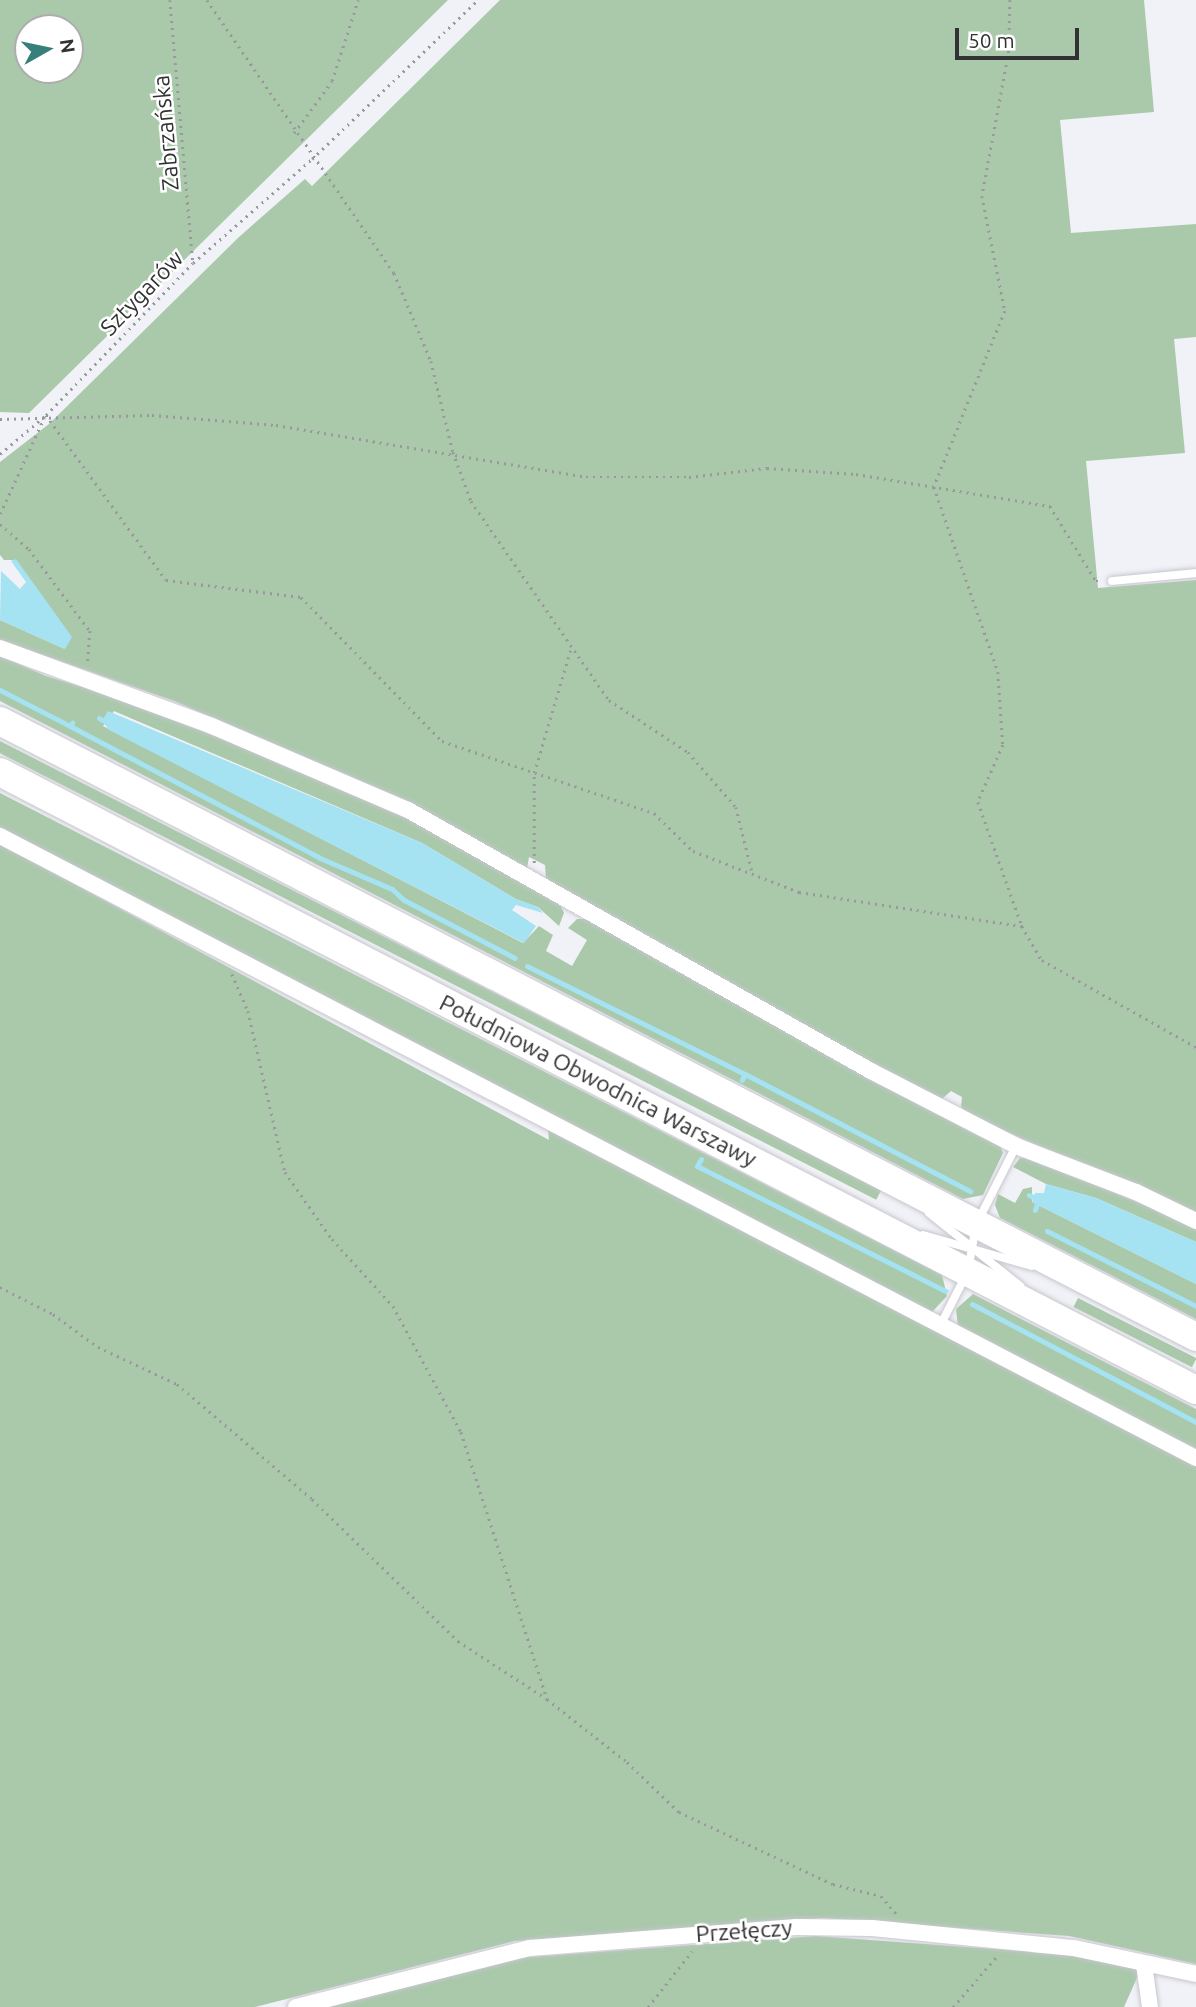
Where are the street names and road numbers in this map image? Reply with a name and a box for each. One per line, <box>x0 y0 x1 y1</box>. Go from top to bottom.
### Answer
street label: Zabrzańska <box>147 74 185 192</box>
street label: Sztygarów <box>95 245 189 341</box>
street label: Południowa Obwodnica Warszawy <box>435 989 761 1173</box>
street label: Przełęczy <box>695 1914 793 1948</box>

